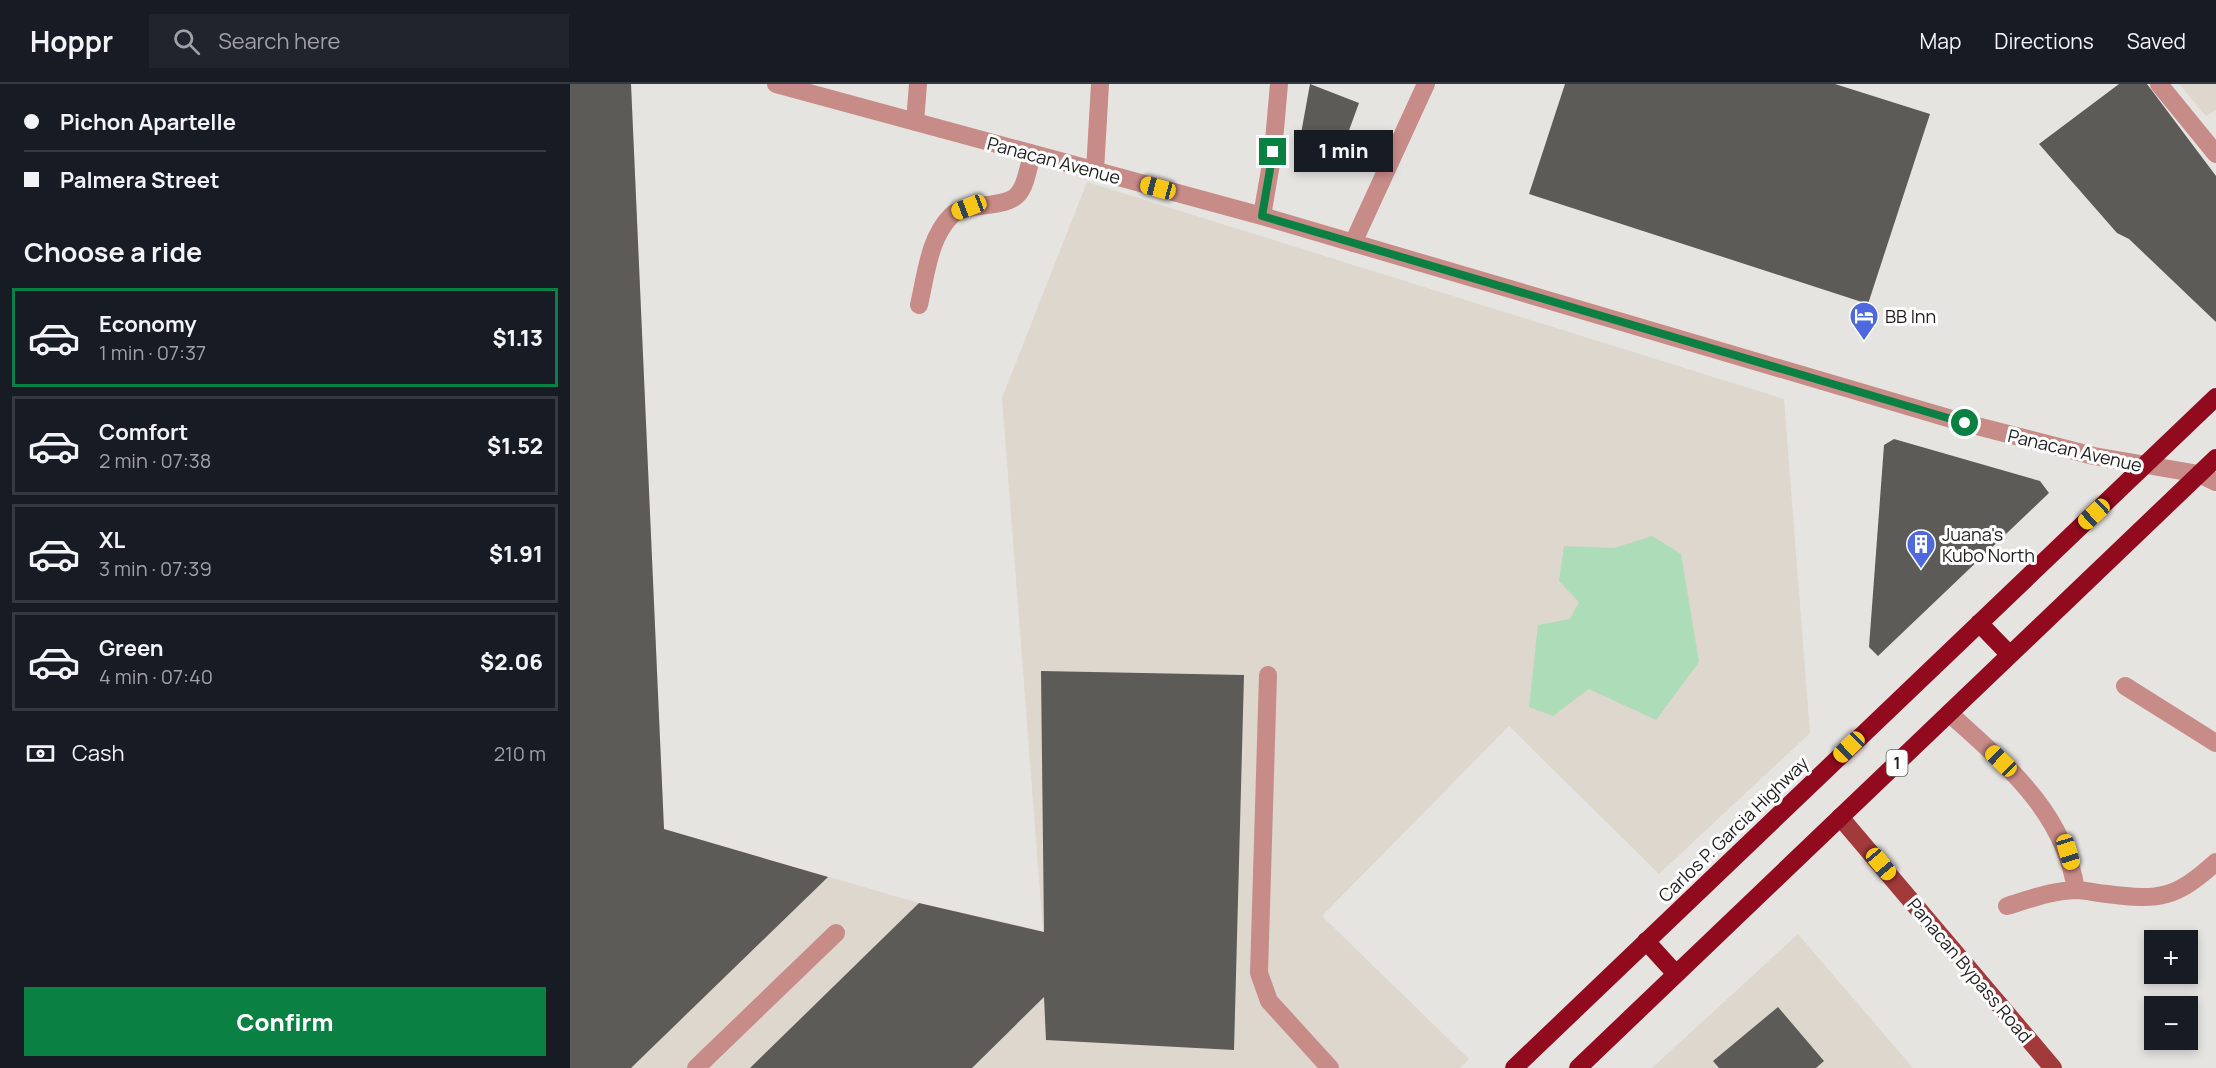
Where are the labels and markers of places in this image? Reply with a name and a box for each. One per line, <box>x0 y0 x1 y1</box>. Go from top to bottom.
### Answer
hotel icon: BB Inn <box>1848 300 1880 342</box>
place label: BB Inn <box>1885 304 1936 328</box>
place label: Juana's Kubo North <box>1942 522 2035 567</box>
building icon: Juana's Kubo North <box>1905 528 1937 570</box>

